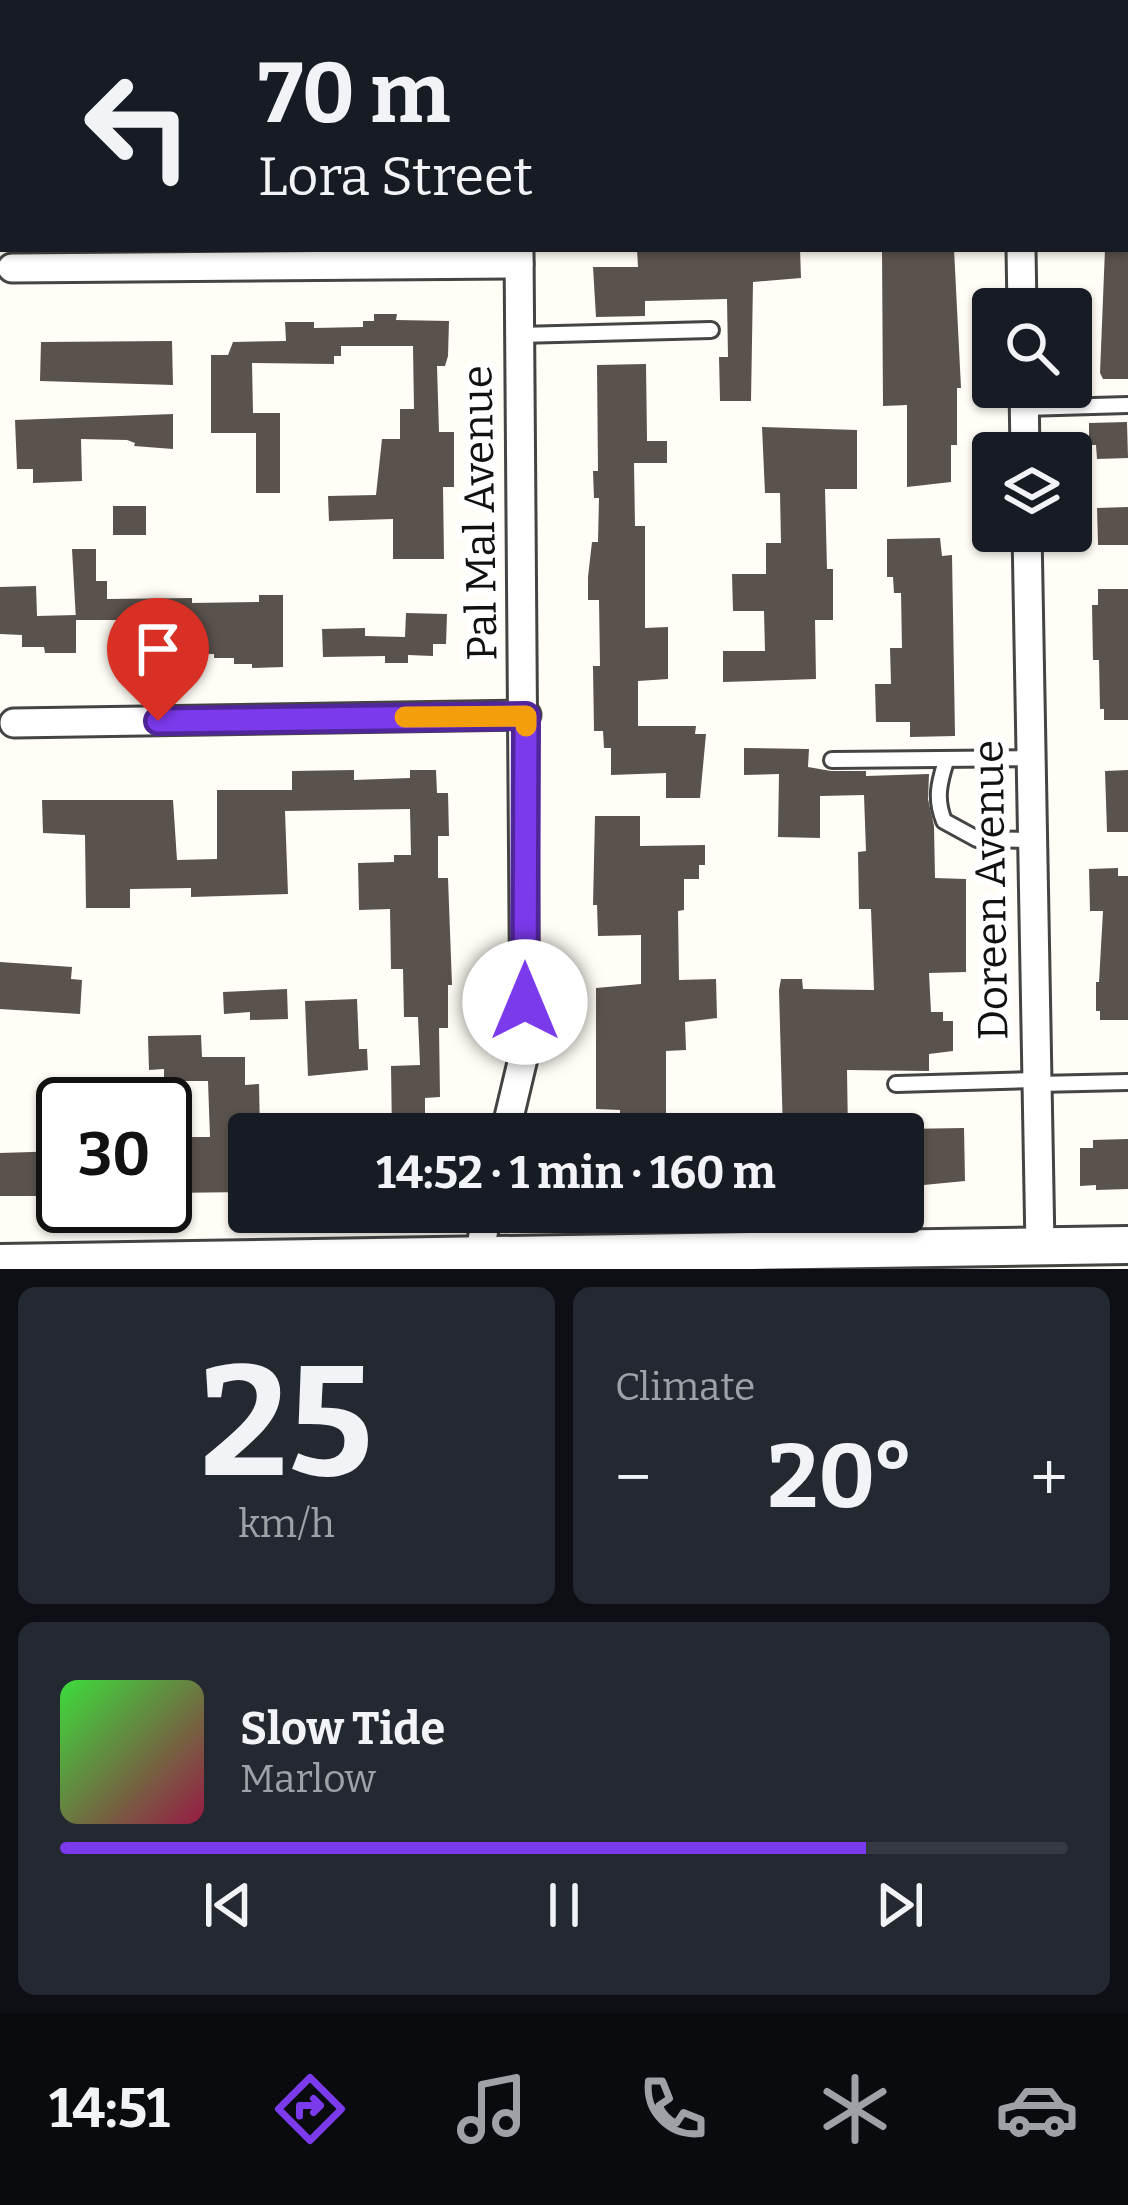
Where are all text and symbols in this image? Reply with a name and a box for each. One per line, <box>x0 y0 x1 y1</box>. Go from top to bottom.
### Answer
text: 70 m <box>258 43 450 144</box>
icon: left <box>60 48 216 204</box>
text: Lora Street <box>258 145 533 209</box>
map controls <box>972 288 1092 552</box>
button: search <box>972 288 1092 408</box>
street label: Pal Mal Avenue <box>452 365 508 661</box>
button: layers <box>972 432 1092 552</box>
pin <box>107 598 209 721</box>
icon: arrive <box>125 616 191 682</box>
street label: Doreen Avenue <box>963 739 1019 1041</box>
position arrow <box>462 939 588 1065</box>
speed limit sign: 30 <box>36 1077 192 1233</box>
text: 14:52 · 1 min · 160 m <box>376 1146 776 1200</box>
text: 25 <box>200 1329 373 1516</box>
text: Climate <box>615 1364 755 1410</box>
text: 20° <box>768 1423 914 1531</box>
text: − <box>615 1438 651 1517</box>
text: + <box>1030 1438 1068 1517</box>
text: km/h <box>238 1501 335 1547</box>
text: Slow Tide <box>240 1702 445 1756</box>
text: Marlow <box>240 1756 376 1802</box>
icon: previous <box>195 1872 261 1938</box>
icon: pause <box>531 1872 597 1938</box>
icon: next <box>867 1872 933 1938</box>
icon: directions <box>268 2067 352 2151</box>
icon: music <box>450 2067 534 2151</box>
icon: phone <box>631 2067 715 2151</box>
icon: climate <box>813 2067 897 2151</box>
icon: car <box>995 2067 1079 2151</box>
text: 14:51 <box>49 2077 170 2141</box>

